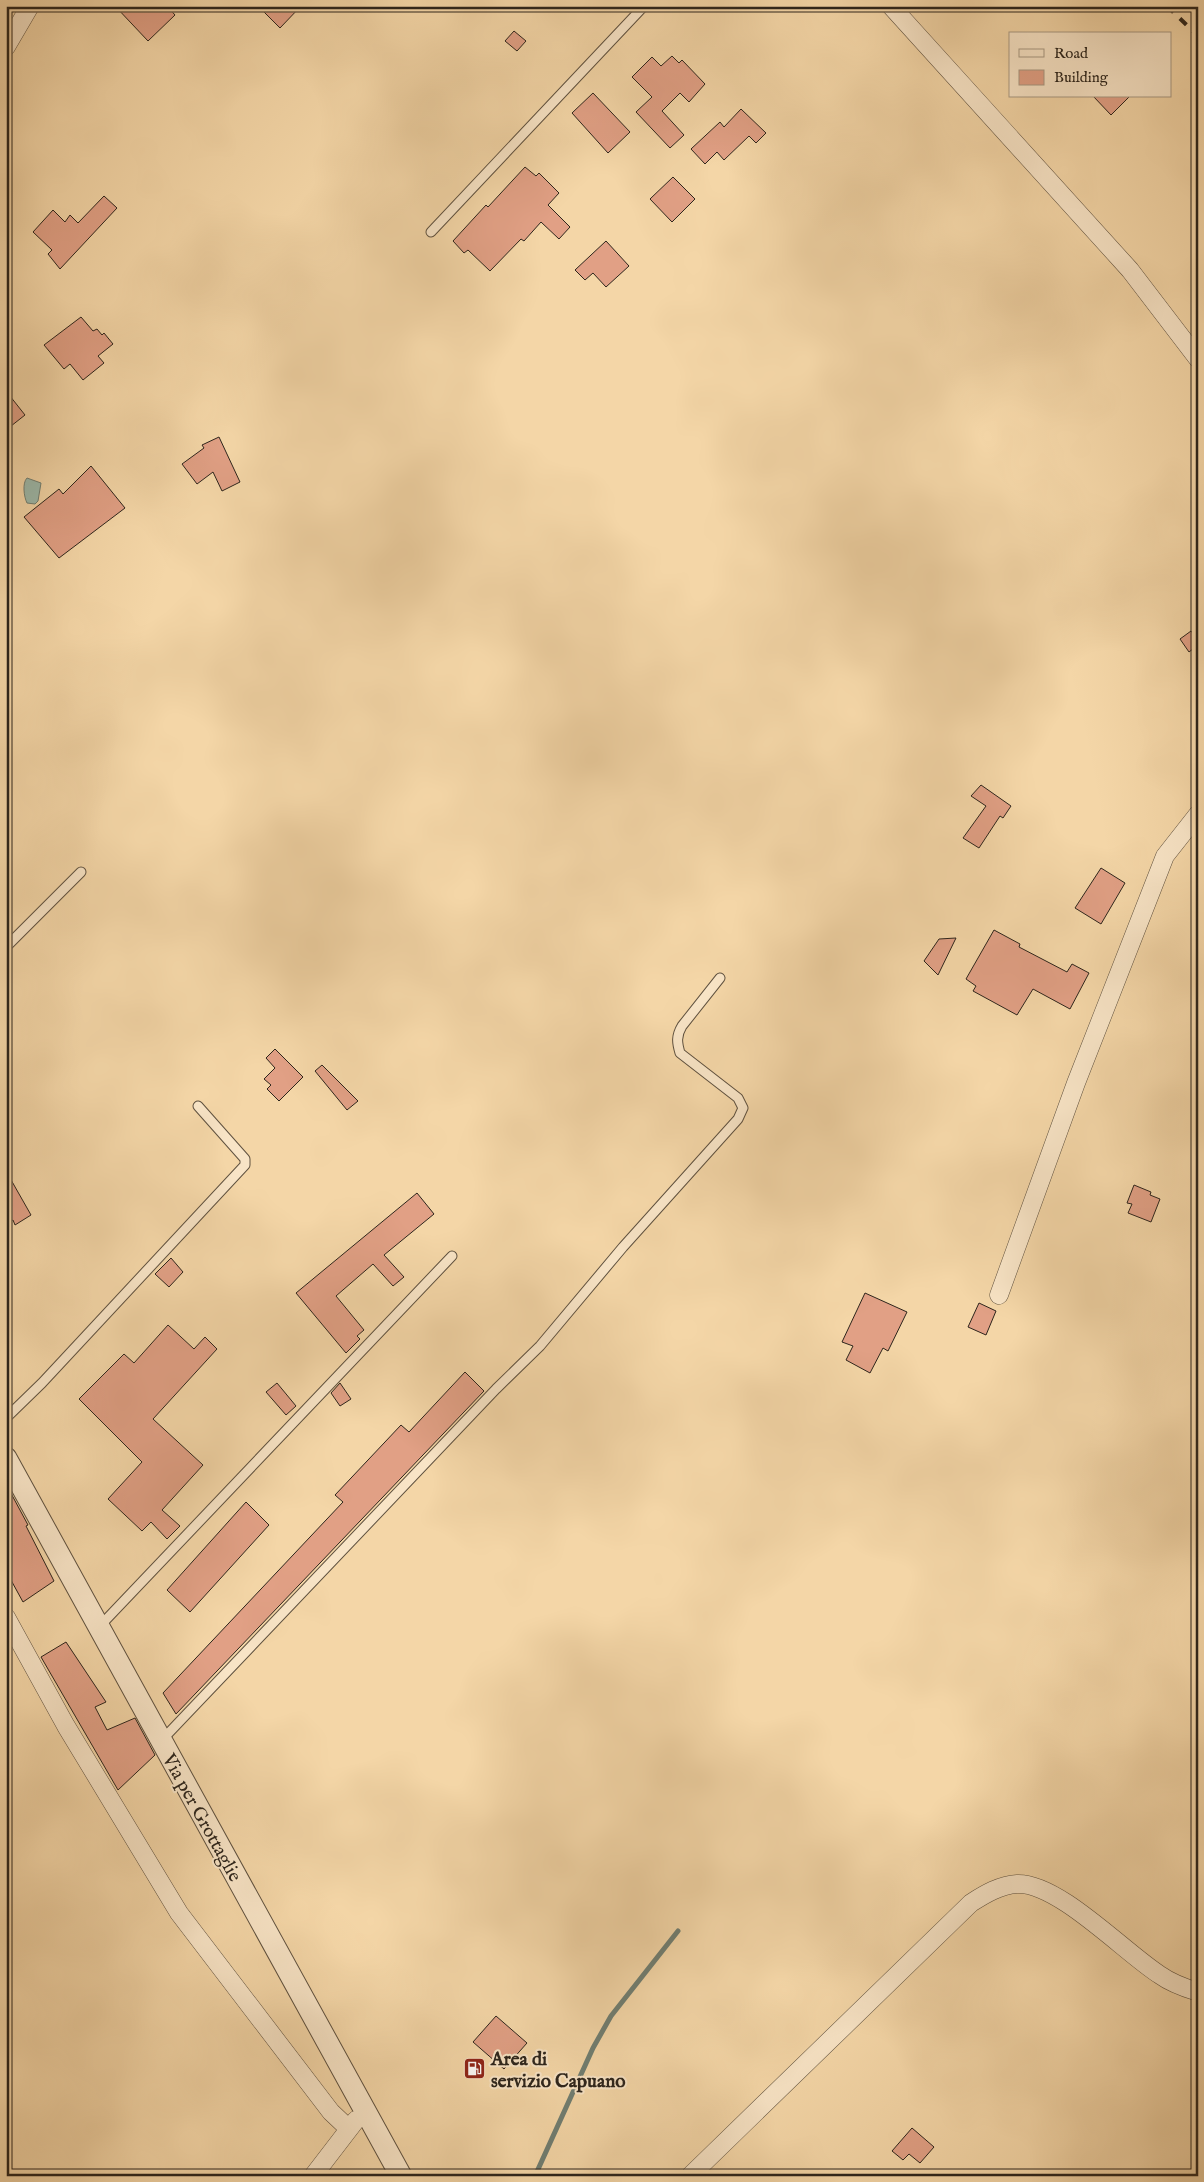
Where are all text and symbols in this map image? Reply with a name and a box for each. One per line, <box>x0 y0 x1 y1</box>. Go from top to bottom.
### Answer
legend <box>1009 32 1172 98</box>
text: Road <box>1054 44 1089 63</box>
text: Building <box>1054 68 1109 87</box>
street label: Via per Grottaglie <box>156 1749 246 1886</box>
place label: Area di servizio Capuano <box>490 2048 626 2094</box>
fuel station icon: Area di servizio Capuano <box>463 2057 487 2081</box>

